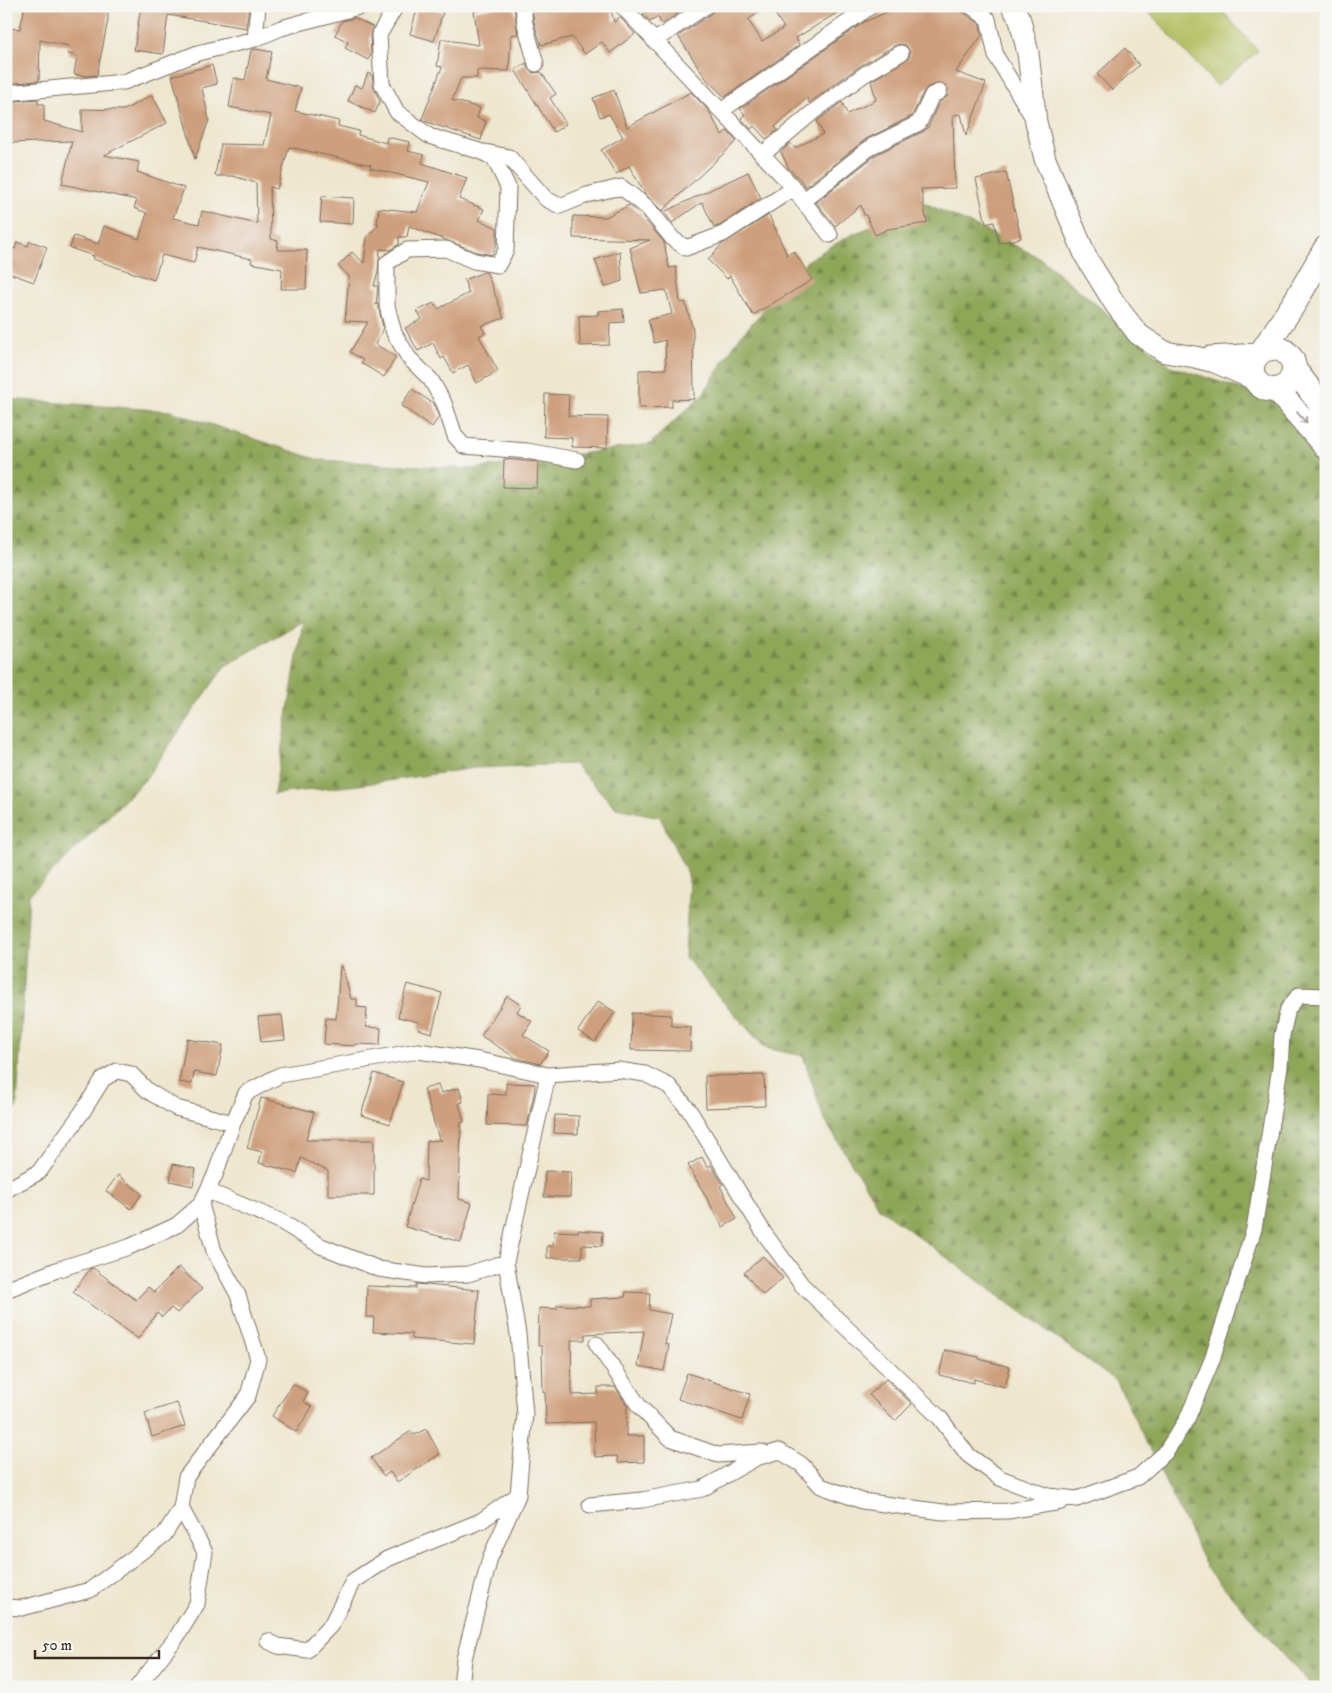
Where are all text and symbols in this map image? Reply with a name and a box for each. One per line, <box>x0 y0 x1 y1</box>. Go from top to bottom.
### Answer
one-way arrow <box>1296 412 1308 425</box>
scale bar <box>35 1628 159 1660</box>
text: 50 m <box>42 1636 72 1655</box>

